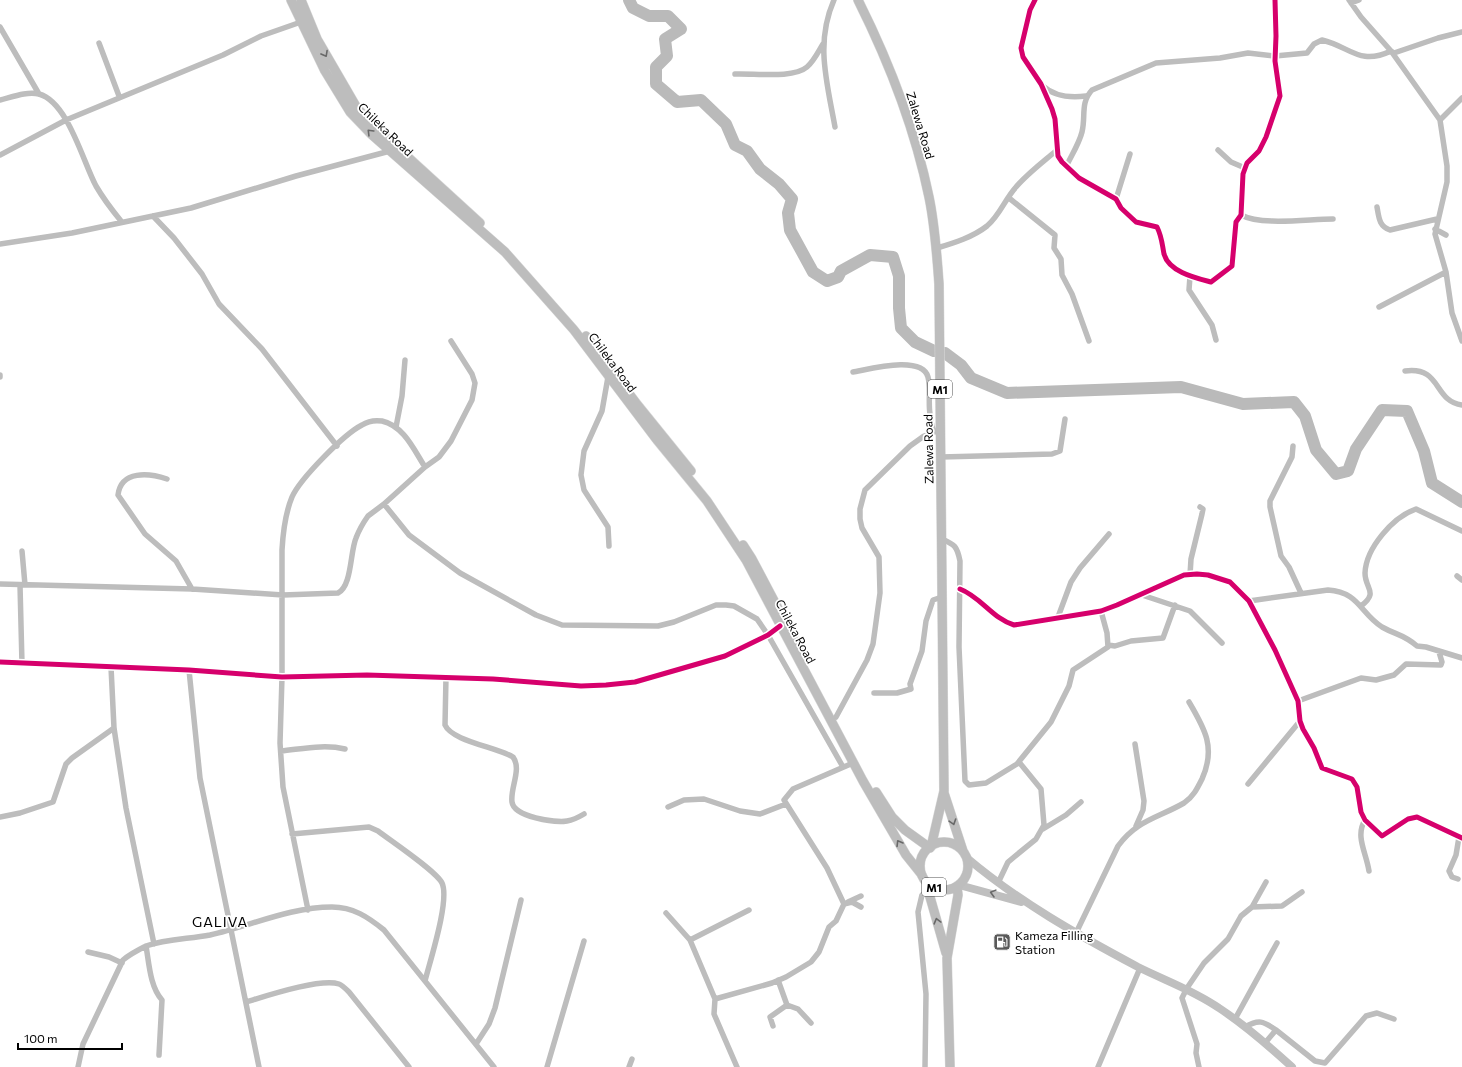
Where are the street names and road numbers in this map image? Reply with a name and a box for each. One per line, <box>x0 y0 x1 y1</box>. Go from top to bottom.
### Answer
street label: Zalewa Road <box>904 90 938 160</box>
street label: Chileka Road <box>356 99 416 159</box>
street label: Chileka Road <box>586 330 640 394</box>
road number: M1 <box>928 380 952 398</box>
street label: Zalewa Road <box>920 414 936 484</box>
street label: Chileka Road <box>773 597 819 666</box>
road number: M1 <box>922 878 946 896</box>

